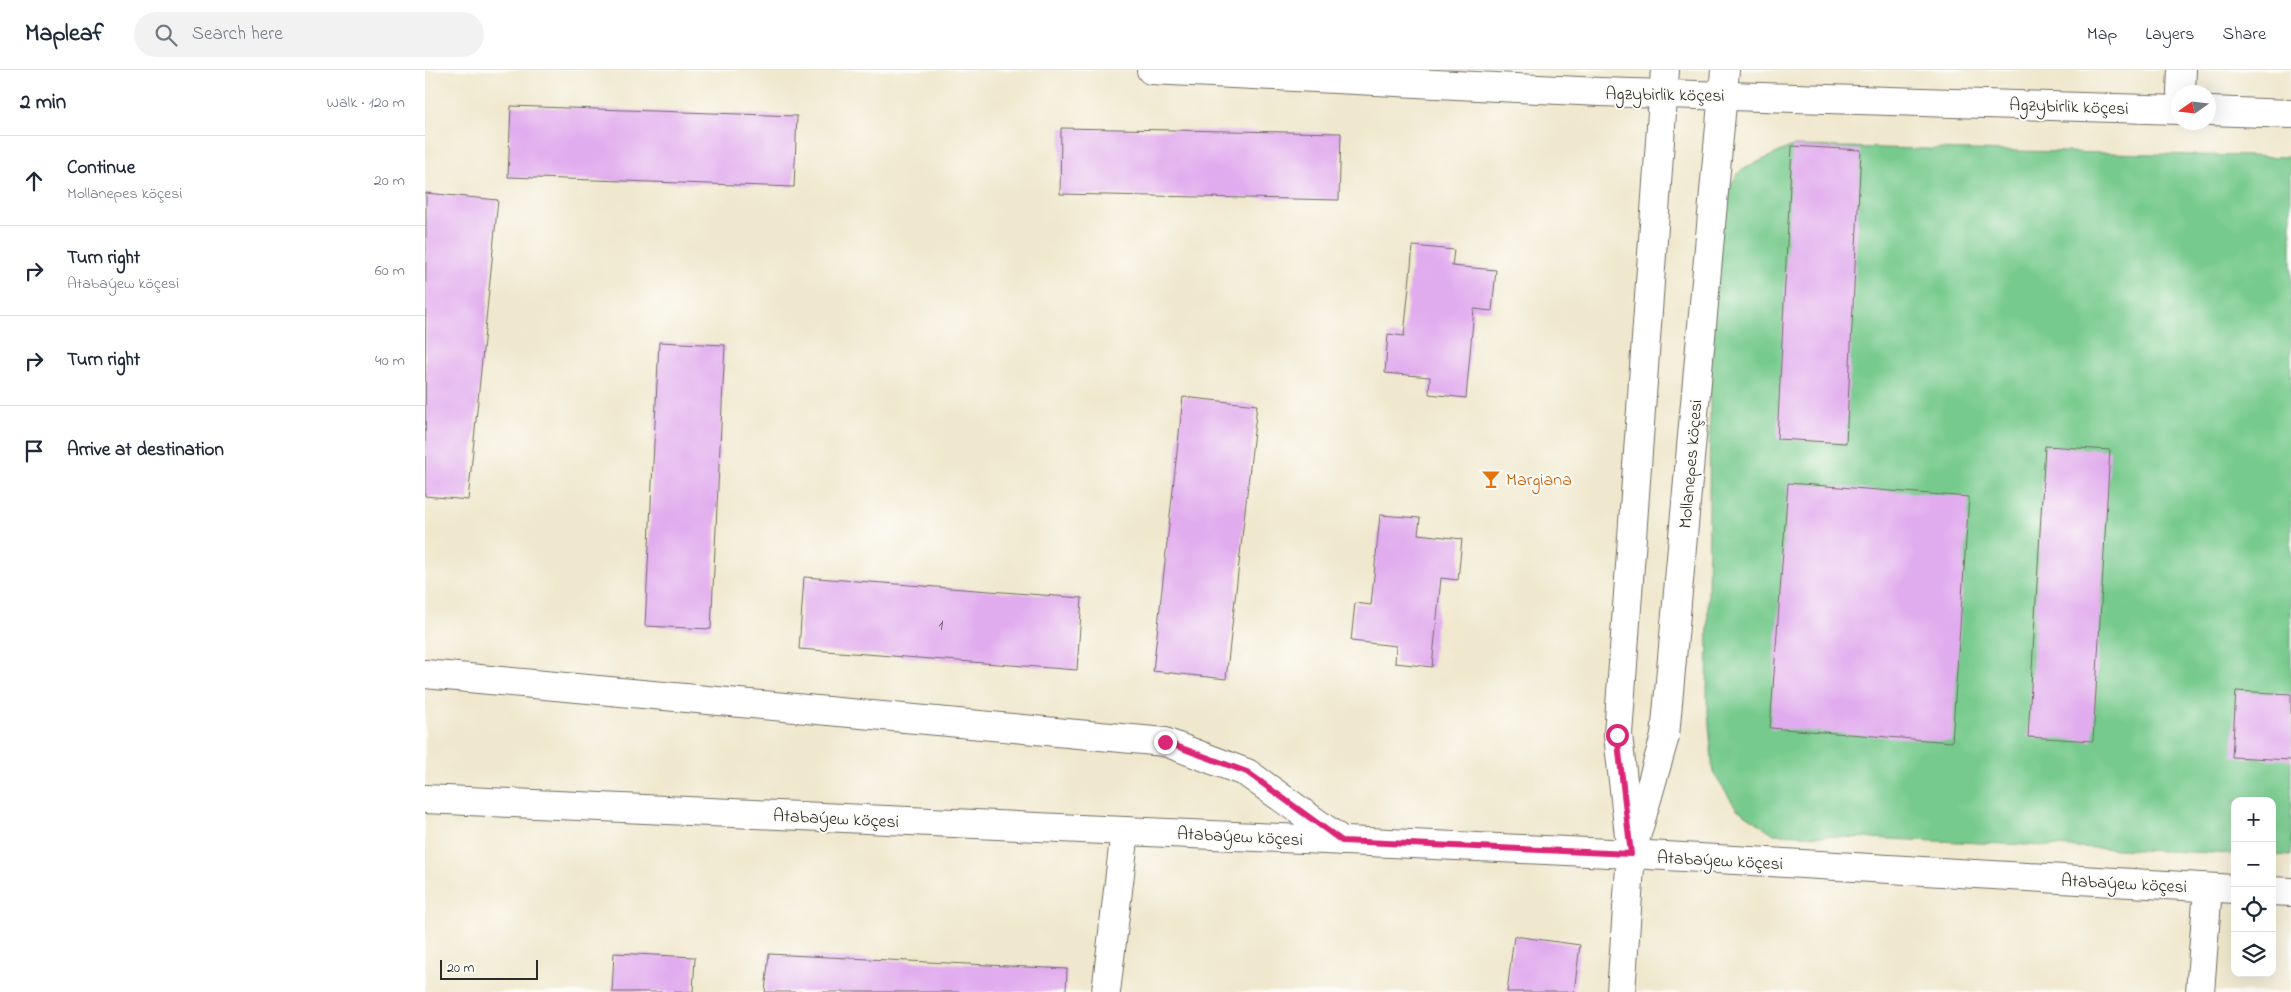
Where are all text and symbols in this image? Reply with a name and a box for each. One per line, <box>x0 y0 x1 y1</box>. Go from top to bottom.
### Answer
search box <box>134 12 484 57</box>
text: Mapleaf <box>25 17 104 52</box>
icon: search <box>152 21 180 49</box>
text: Search here <box>192 21 283 48</box>
text: Map <box>2087 22 2117 48</box>
text: Layers <box>2145 22 2195 48</box>
text: Share <box>2223 22 2266 48</box>
street label: Agzybirlik köçesi <box>1605 82 1725 111</box>
north arrow <box>2171 85 2216 130</box>
text: 2 min <box>20 88 66 118</box>
text: Walk · 120 m <box>326 91 405 115</box>
street label: Agzybirlik köçesi <box>2009 93 2129 124</box>
text: Continue <box>67 155 135 182</box>
icon: ahead <box>20 167 48 195</box>
text: 20 m <box>374 169 405 193</box>
text: Mollanepes köçesi <box>67 182 182 206</box>
text: Turn right <box>67 245 140 272</box>
icon: right <box>20 257 48 285</box>
text: 60 m <box>375 259 405 283</box>
text: Atabaýew köçesi <box>67 272 179 296</box>
icon: right <box>20 347 48 375</box>
text: Turn right <box>67 347 140 374</box>
text: 40 m <box>375 349 405 373</box>
street label: Mollanepes köçesi <box>1673 398 1711 530</box>
icon: arrive <box>20 437 48 465</box>
text: Arrive at destination <box>67 437 224 464</box>
bar icon: Margiana <box>1480 468 1502 490</box>
place label: Margiana <box>1506 468 1572 495</box>
house number: 1 <box>939 614 944 636</box>
route start <box>1606 724 1629 747</box>
route end <box>1154 731 1177 754</box>
map controls <box>2231 797 2276 977</box>
button: + <box>2231 797 2276 842</box>
street label: Atabaýew köçesi <box>772 804 900 836</box>
street label: Atabaýew köçesi <box>1176 822 1304 854</box>
button: − <box>2231 842 2276 887</box>
street label: Atabaýew köçesi <box>1656 846 1784 878</box>
street label: Atabaýew köçesi <box>2060 869 2188 901</box>
button: locate <box>2231 887 2276 932</box>
button: layers <box>2231 932 2276 977</box>
scale bar <box>440 957 537 980</box>
text: 20 m <box>447 958 474 979</box>

